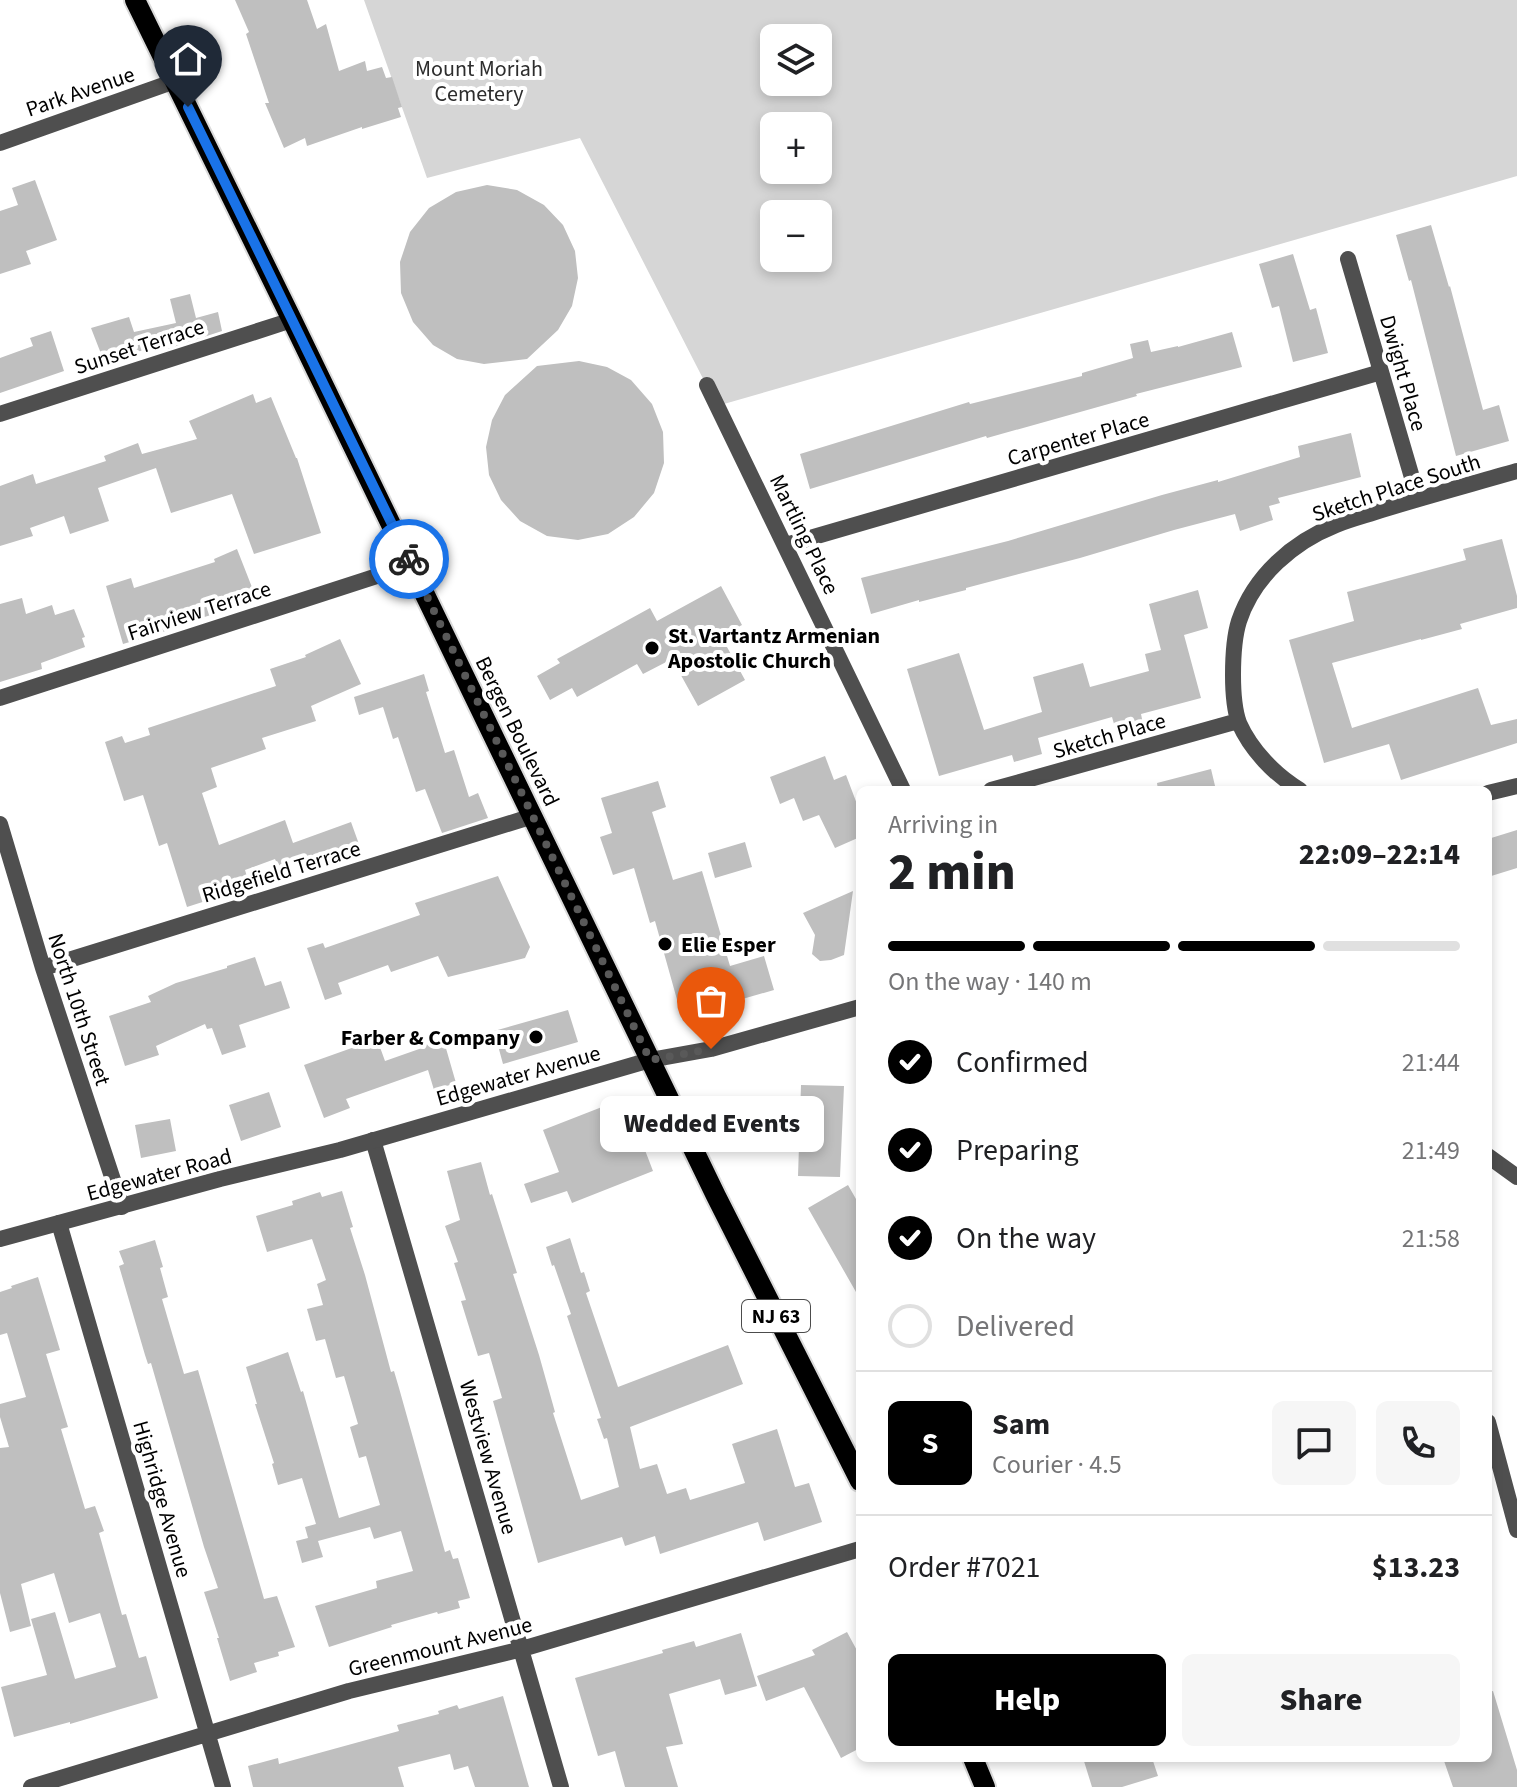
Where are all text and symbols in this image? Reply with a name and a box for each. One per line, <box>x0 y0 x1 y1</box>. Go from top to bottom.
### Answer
map controls <box>760 24 832 272</box>
button: layers <box>760 24 832 96</box>
pin <box>154 25 222 107</box>
icon: home <box>166 37 210 81</box>
park label: Mount Moriah Cemetery <box>415 53 543 110</box>
street label: Park Avenue <box>22 58 139 126</box>
button: + <box>760 112 832 184</box>
button: − <box>760 200 832 272</box>
street label: Sunset Terrace <box>70 311 209 383</box>
street label: Dwight Place <box>1371 312 1435 435</box>
street label: Carpenter Place <box>1004 403 1153 474</box>
street label: Sketch Place South <box>1308 446 1485 530</box>
street label: Martling Place <box>761 469 847 600</box>
courier <box>369 519 449 599</box>
icon: bike <box>387 537 431 581</box>
street label: Fairview Terrace <box>123 573 275 649</box>
place label: St. Vartantz Armenian Apostolic Church <box>667 620 880 677</box>
marker: St. Vartantz Armenian Apostolic Church <box>643 639 661 657</box>
street label: Bergen Boulevard <box>467 651 567 812</box>
street label: Sketch Place <box>1049 705 1170 767</box>
text: Arriving in <box>888 806 998 843</box>
street label: Ridgefield Terrace <box>198 833 365 911</box>
text: 22:09–22:14 <box>1299 833 1460 876</box>
text: 2 min <box>888 836 1016 910</box>
street label: North 10th Street <box>39 929 119 1090</box>
place label: Elie Esper <box>681 929 776 961</box>
marker: Elie Esper <box>656 935 674 953</box>
text: On the way · 140 m <box>888 963 1092 1000</box>
pin <box>677 967 745 1049</box>
icon: bag <box>689 979 733 1023</box>
place label: Farber & Company <box>341 1022 521 1054</box>
marker: Farber & Company <box>527 1028 545 1046</box>
street label: Edgewater Avenue <box>432 1037 604 1115</box>
icon: check <box>888 1040 932 1084</box>
text: Confirmed <box>956 1041 1089 1084</box>
text: 21:44 <box>1402 1044 1460 1081</box>
callout: Wedded Events <box>599 1097 823 1153</box>
text: Wedded Events <box>624 1105 800 1142</box>
icon: check <box>888 1128 932 1172</box>
text: Preparing <box>956 1129 1079 1172</box>
text: 21:49 <box>1402 1132 1460 1169</box>
street label: Edgewater Road <box>83 1140 235 1210</box>
icon: check <box>888 1216 932 1260</box>
text: On the way <box>956 1217 1096 1260</box>
text: 21:58 <box>1402 1220 1460 1257</box>
road number: NJ 63 <box>742 1300 810 1332</box>
text: Delivered <box>956 1305 1075 1348</box>
street label: Westview Avenue <box>451 1376 525 1538</box>
button: chat <box>1272 1401 1356 1485</box>
button: phone <box>1376 1401 1460 1485</box>
text: Sam <box>992 1403 1050 1446</box>
street label: Highridge Avenue <box>124 1417 200 1582</box>
text: S <box>922 1422 938 1465</box>
text: Courier · 4.5 <box>992 1446 1122 1483</box>
text: Order #7021 <box>888 1546 1041 1589</box>
text: $13.23 <box>1372 1546 1460 1589</box>
street label: Greenmount Avenue <box>345 1609 536 1685</box>
button: Help <box>888 1654 1166 1746</box>
button: Share <box>1182 1654 1460 1746</box>

